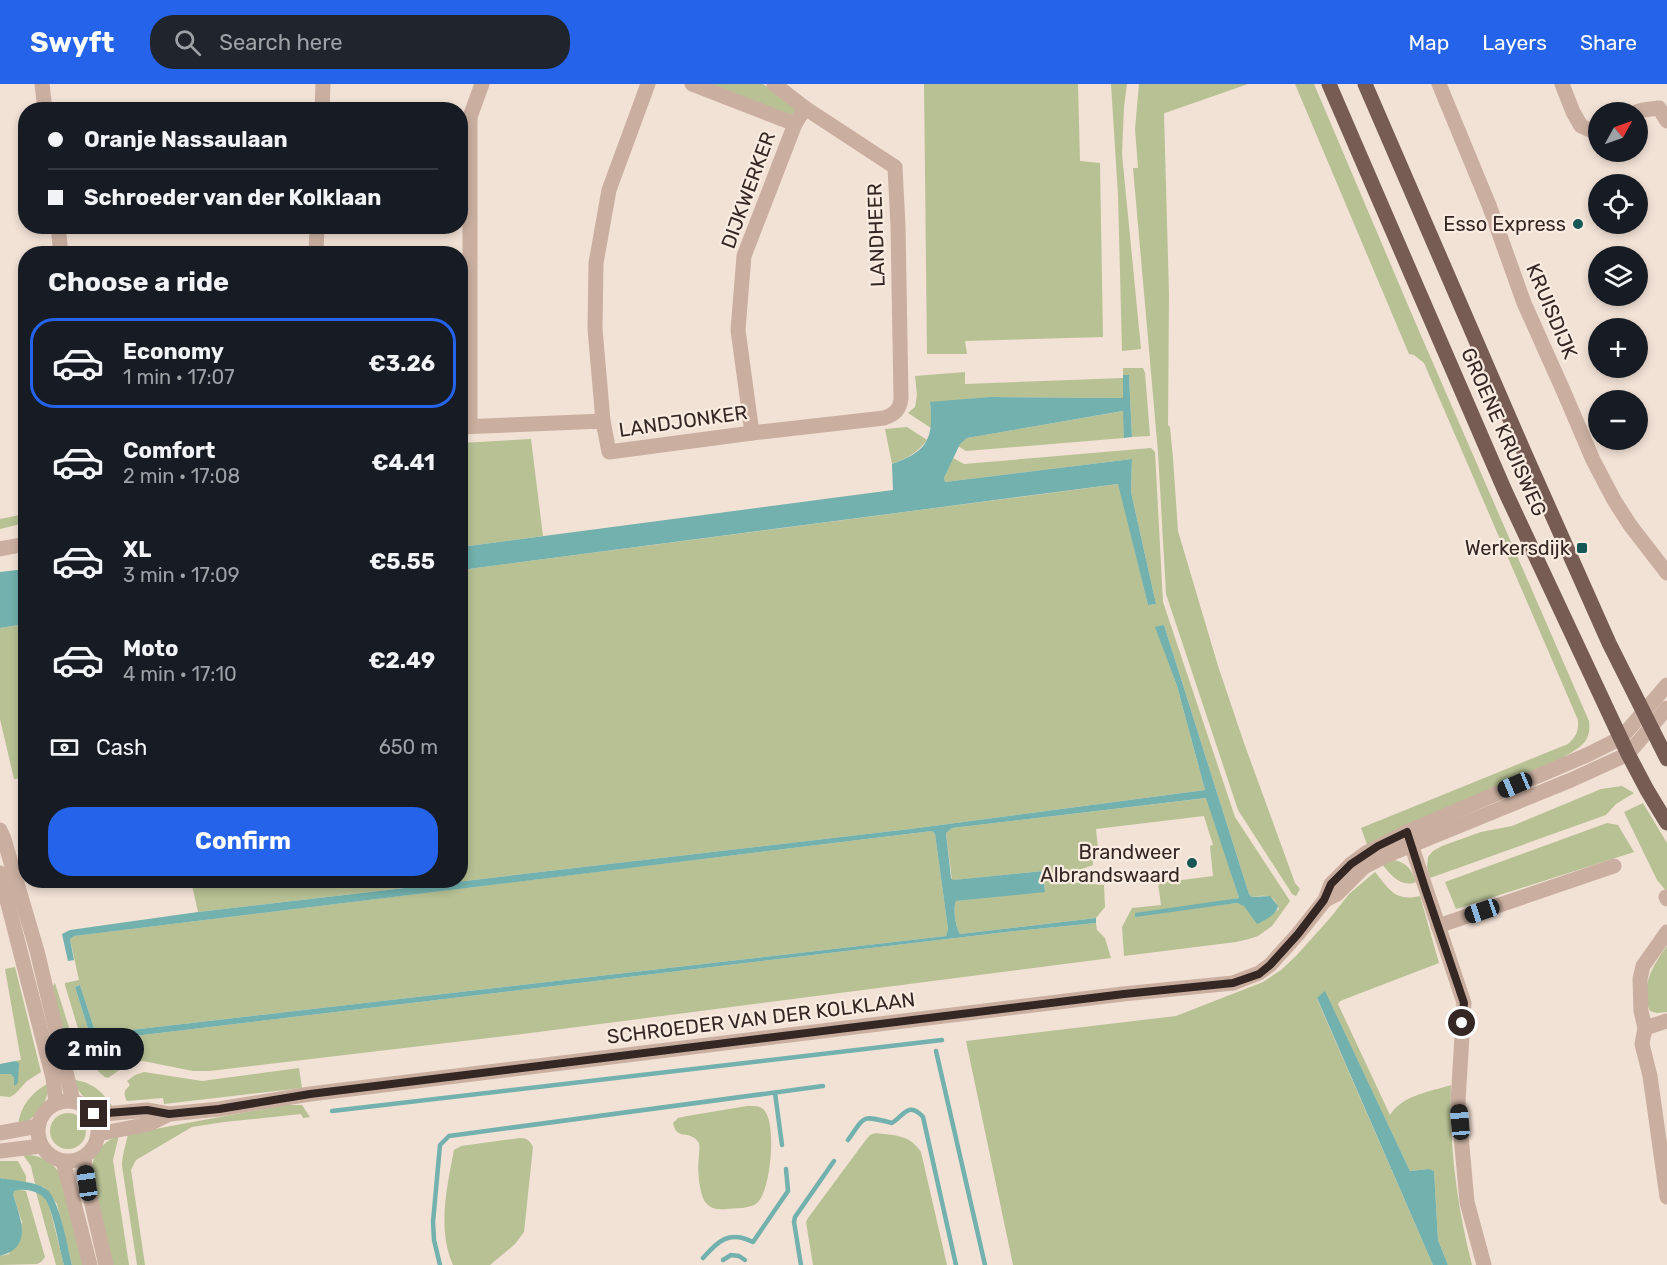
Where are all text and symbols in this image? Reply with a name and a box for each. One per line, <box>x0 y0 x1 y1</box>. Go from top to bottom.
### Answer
search box <box>150 15 570 69</box>
text: Swyft <box>30 26 114 59</box>
icon: search <box>171 26 204 59</box>
text: Search here <box>219 29 343 56</box>
text: Map <box>1408 30 1449 55</box>
text: Layers <box>1482 30 1547 55</box>
text: Share <box>1580 30 1637 55</box>
north arrow <box>1588 102 1648 162</box>
map controls <box>1588 102 1648 450</box>
text: Oranje Nassaulaan <box>84 126 288 153</box>
street label: DIJKWERKER <box>716 128 780 252</box>
button: locate <box>1588 174 1648 234</box>
street label: LANDHEER <box>862 183 890 287</box>
text: Schroeder van der Kolklaan <box>84 184 381 211</box>
place label: Esso Express <box>1443 212 1566 236</box>
marker: Esso Express <box>1571 217 1585 231</box>
button: layers <box>1588 246 1648 306</box>
street label: KRUISDIJK <box>1521 260 1583 362</box>
text: Choose a ride <box>48 266 229 298</box>
button: + <box>1588 318 1648 378</box>
icon: car <box>51 336 105 390</box>
text: Economy <box>123 338 224 365</box>
street label: GROENE KRUISWEG <box>1456 344 1552 520</box>
text: €3.26 <box>368 350 435 377</box>
text: 1 min · 17:07 <box>123 365 235 389</box>
button: − <box>1588 390 1648 450</box>
street label: LANDJONKER <box>617 400 749 442</box>
icon: car <box>51 435 105 489</box>
text: Comfort <box>123 437 215 464</box>
text: €4.41 <box>371 449 435 476</box>
text: 2 min · 17:08 <box>123 464 240 488</box>
icon: car <box>51 534 105 588</box>
text: XL <box>123 536 151 563</box>
place label: Werkersdijk <box>1465 536 1571 560</box>
marker: Werkersdijk <box>1575 541 1589 555</box>
text: €5.55 <box>369 548 435 575</box>
text: 3 min · 17:09 <box>123 563 240 587</box>
icon: car <box>51 633 105 687</box>
text: Moto <box>123 635 178 662</box>
text: €2.49 <box>368 647 435 674</box>
text: 4 min · 17:10 <box>123 662 237 686</box>
icon: cash <box>48 731 81 764</box>
text: Cash <box>96 734 147 761</box>
text: 650 m <box>379 735 438 759</box>
car <box>1495 770 1535 800</box>
button: Confirm <box>48 807 438 876</box>
place label: Brandweer Albrandswaard <box>1040 840 1180 887</box>
marker: Brandweer Albrandswaard <box>1185 856 1199 870</box>
car <box>1462 897 1502 925</box>
street label: SCHROEDER VAN DER KOLKLAAN <box>605 987 917 1049</box>
route start <box>1448 1009 1475 1036</box>
callout: 2 min <box>44 1027 144 1069</box>
text: 2 min <box>67 1037 122 1061</box>
route end <box>80 1100 107 1127</box>
car <box>1449 1103 1471 1141</box>
car <box>76 1164 98 1202</box>

